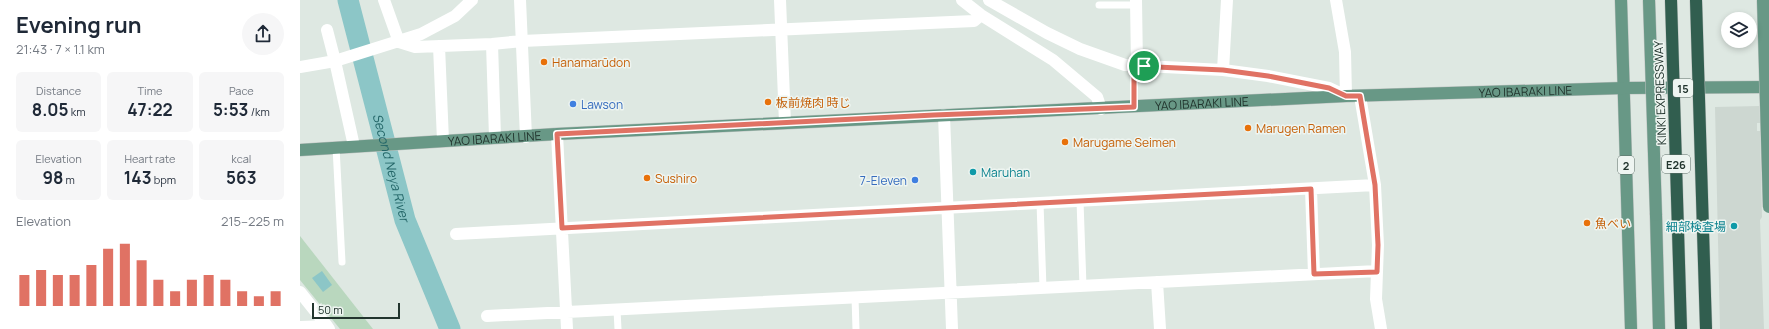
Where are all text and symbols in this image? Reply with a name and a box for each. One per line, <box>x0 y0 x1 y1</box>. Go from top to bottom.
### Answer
text: Evening run <box>16 10 141 40</box>
map controls <box>1721 12 1757 48</box>
button: layers <box>1721 12 1757 48</box>
button: share <box>242 13 284 55</box>
text: 21:43 · 7 × 1.1 km <box>16 40 105 58</box>
street label: KINKI EXPRESSWAY <box>1650 40 1670 146</box>
pin <box>1127 49 1161 83</box>
place label: Hanamarūdon <box>552 54 630 71</box>
icon: arrive <box>1133 55 1155 77</box>
marker: Hanamarūdon <box>539 57 549 67</box>
road number: 15 <box>1673 79 1693 97</box>
street label: YAO IBARAKI LINE <box>1478 81 1573 101</box>
text: Distance <box>36 83 81 98</box>
text: Time <box>138 83 162 98</box>
text: Pace <box>229 83 254 98</box>
street label: YAO IBARAKI LINE <box>1155 92 1249 114</box>
place label: 板前焼肉 時じ <box>776 94 850 111</box>
place label: Lawson <box>581 96 623 113</box>
marker: 板前焼肉 時じ <box>763 97 773 107</box>
text: 8.05 <box>32 98 69 121</box>
text: 47:22 <box>127 98 173 121</box>
text: 5:53 <box>213 98 249 121</box>
marker: Lawson <box>568 99 578 109</box>
text: km <box>69 104 86 119</box>
text: /km <box>249 104 270 119</box>
water label: Second Neya River <box>369 111 415 226</box>
place label: Marugen Ramen <box>1256 120 1346 137</box>
marker: Marugen Ramen <box>1243 123 1253 133</box>
street label: YAO IBARAKI LINE <box>447 126 542 149</box>
place label: Marugame Seimen <box>1073 134 1176 151</box>
marker: Marugame Seimen <box>1060 137 1070 147</box>
text: Elevation <box>35 151 82 166</box>
text: Heart rate <box>124 151 176 166</box>
text: kcal <box>231 151 251 166</box>
road number: E26 <box>1662 155 1690 173</box>
road number: 2 <box>1618 156 1634 174</box>
place label: Maruhan <box>981 164 1030 181</box>
text: 98 <box>42 166 63 189</box>
text: 143 <box>124 166 152 189</box>
text: 563 <box>226 166 257 189</box>
marker: Maruhan <box>968 167 978 177</box>
place label: Sushiro <box>655 170 697 187</box>
text: m <box>63 172 75 187</box>
text: bpm <box>152 172 176 187</box>
place label: 7-Eleven <box>860 172 907 189</box>
marker: Sushiro <box>642 173 652 183</box>
marker: 7-Eleven <box>910 175 920 185</box>
text: Elevation <box>16 212 71 230</box>
text: 215–225 m <box>221 212 284 230</box>
place label: 魚べい <box>1595 215 1631 232</box>
marker: 魚べい <box>1582 218 1592 228</box>
place label: 細部検査場 <box>1666 218 1726 235</box>
marker: 細部検査場 <box>1729 221 1739 231</box>
scale bar <box>312 301 400 320</box>
text: 50 m <box>318 302 343 317</box>

